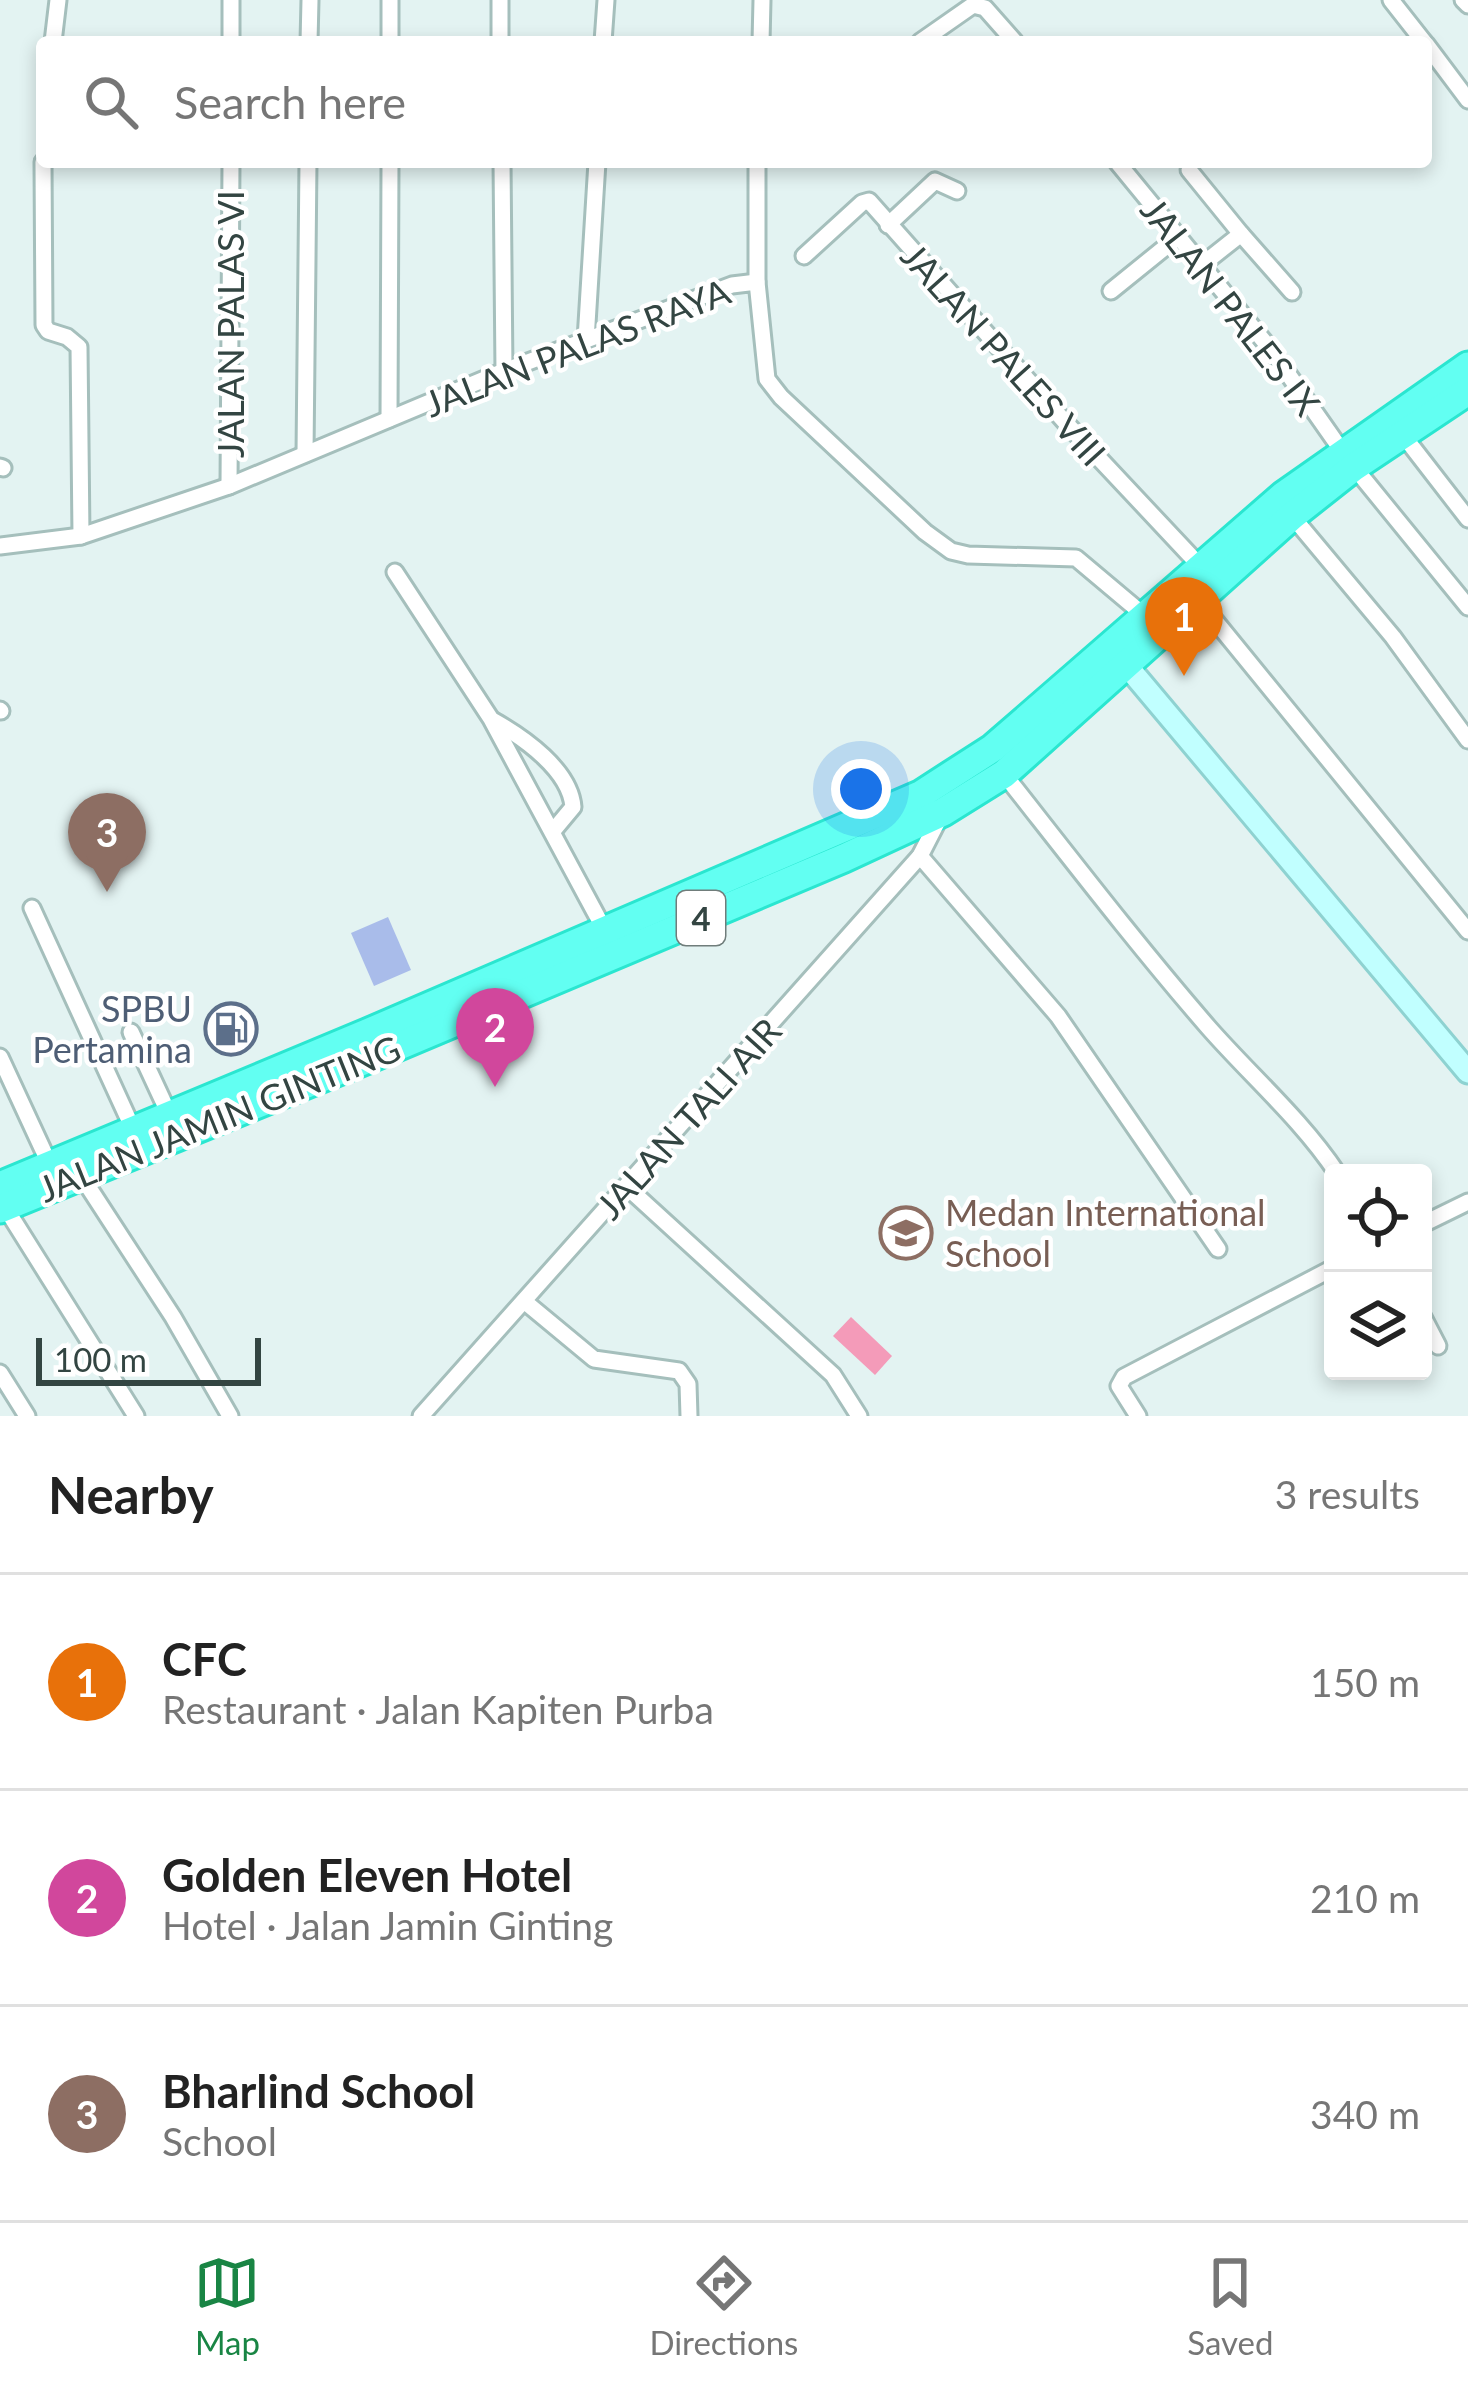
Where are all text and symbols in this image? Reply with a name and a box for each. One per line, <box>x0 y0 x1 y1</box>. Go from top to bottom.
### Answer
search box <box>36 36 1432 168</box>
icon: search <box>78 69 144 135</box>
text: Search here <box>174 75 406 129</box>
street label: JALAN PALES IX <box>1132 188 1330 424</box>
street label: JALAN PALAS VI <box>208 190 252 458</box>
street label: JALAN PALES VIII <box>893 234 1115 474</box>
street label: JALAN PALAS RAYA <box>418 268 736 425</box>
pin: 1 <box>1145 577 1223 676</box>
your location <box>831 759 891 819</box>
pin: 3 <box>68 793 146 892</box>
road number: 4 <box>677 891 725 945</box>
place label: SPBU Pertamina <box>32 986 192 1071</box>
pin: 2 <box>456 988 534 1087</box>
fuel station icon: SPBU Pertamina <box>203 1001 259 1057</box>
street label: JALAN TALI AIR <box>587 1008 790 1227</box>
street label: JALAN JAMIN GINTING <box>32 1025 406 1211</box>
map controls <box>1324 1164 1432 1380</box>
button: locate <box>1324 1164 1432 1272</box>
place label: Medan International School <box>945 1190 1266 1275</box>
school or university icon: Medan International School <box>878 1205 934 1261</box>
button: layers <box>1324 1272 1432 1380</box>
scale bar <box>36 1332 261 1385</box>
text: 100 m <box>54 1339 147 1379</box>
text: Nearby <box>48 1464 214 1525</box>
text: 3 results <box>1275 1471 1420 1517</box>
text: CFC <box>162 1632 247 1686</box>
text: 1 <box>76 1659 98 1705</box>
text: 150 m <box>1310 1659 1420 1705</box>
text: Restaurant · Jalan Kapiten Purba <box>162 1686 714 1732</box>
text: Golden Eleven Hotel <box>162 1848 572 1902</box>
text: 2 <box>76 1875 98 1921</box>
text: 210 m <box>1310 1875 1420 1921</box>
text: Hotel · Jalan Jamin Ginting <box>162 1902 613 1948</box>
text: Bharlind School <box>162 2064 475 2118</box>
text: 3 <box>76 2091 98 2137</box>
text: 340 m <box>1310 2091 1420 2137</box>
text: School <box>162 2118 277 2164</box>
tab: Map <box>194 2250 260 2362</box>
tab: Directions <box>649 2250 798 2362</box>
tab: Saved <box>1187 2250 1274 2362</box>

